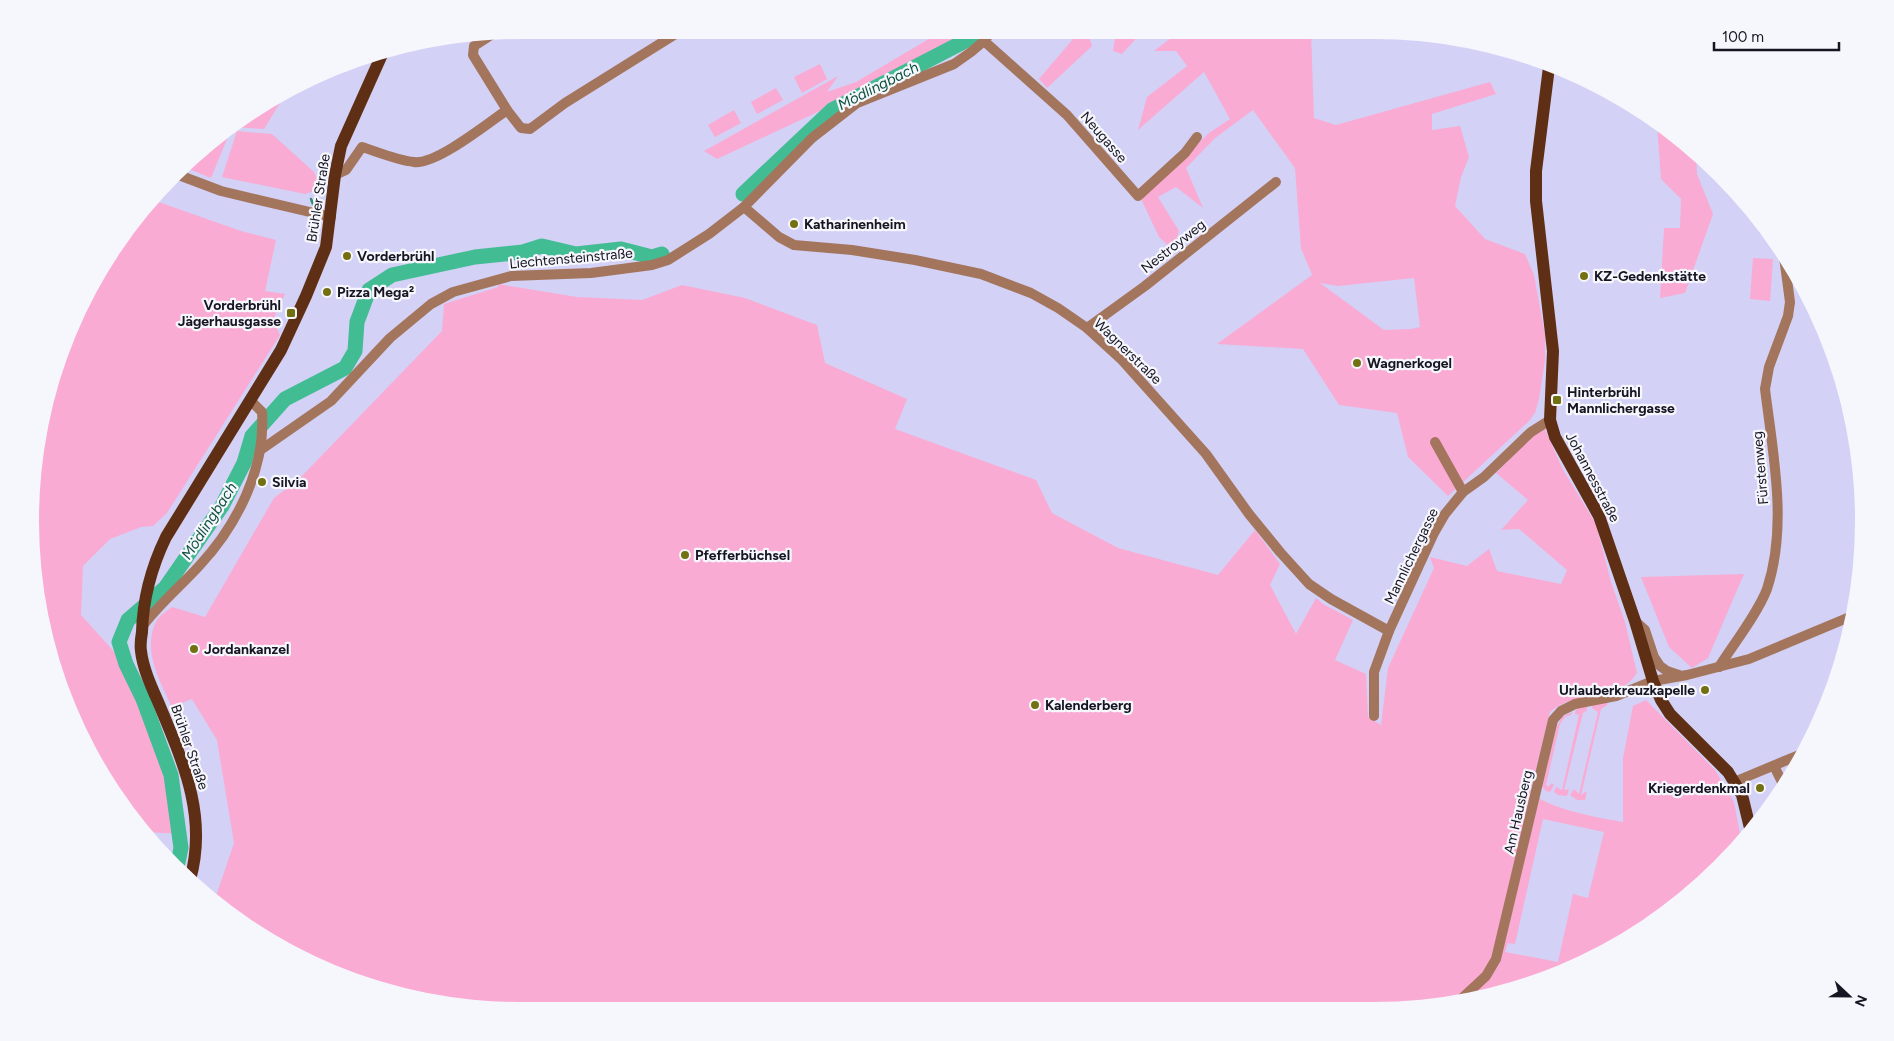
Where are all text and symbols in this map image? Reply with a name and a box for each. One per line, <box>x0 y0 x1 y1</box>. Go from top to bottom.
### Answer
scale bar <box>1714 20 1839 52</box>
text: 100 m <box>1722 28 1764 46</box>
water label: Mödlingbach <box>835 58 921 114</box>
street label: Neugasse <box>1077 108 1131 167</box>
street label: Brühler Straße <box>303 152 334 243</box>
place label: Katharinenheim <box>804 216 906 233</box>
street label: Nestroyweg <box>1138 216 1209 277</box>
marker: Katharinenheim <box>788 218 800 230</box>
street label: Liechtensteinstraße <box>509 245 634 272</box>
place label: Vorderbrühl <box>357 248 434 265</box>
marker: Vorderbrühl <box>341 250 353 262</box>
place label: KZ-Gedenkstätte <box>1594 268 1706 285</box>
marker: KZ-Gedenkstätte <box>1578 270 1590 282</box>
place label: Pizza Mega² <box>337 284 414 301</box>
marker: Pizza Mega² <box>321 286 333 298</box>
place label: Vorderbrühl Jägerhausgasse <box>178 297 281 330</box>
marker: Vorderbrühl Jägerhausgasse <box>285 307 297 319</box>
street label: Wagnerstraße <box>1090 315 1165 388</box>
place label: Wagnerkogel <box>1367 355 1452 372</box>
marker: Wagnerkogel <box>1351 357 1363 369</box>
place label: Hinterbrühl Mannlichergasse <box>1567 384 1675 417</box>
marker: Hinterbrühl Mannlichergasse <box>1551 394 1563 406</box>
street label: Johannesstraße <box>1562 429 1624 525</box>
street label: Fürstenweg <box>1749 430 1772 505</box>
place label: Silvia <box>272 474 307 491</box>
marker: Silvia <box>256 476 268 488</box>
water label: Mödlingbach <box>177 479 241 563</box>
street label: Mannlichergasse <box>1381 505 1442 607</box>
place label: Pfefferbüchsel <box>695 547 790 564</box>
marker: Pfefferbüchsel <box>679 549 691 561</box>
place label: Jordankanzel <box>204 641 289 658</box>
marker: Jordankanzel <box>188 643 200 655</box>
place label: Urlauberkreuzkapelle <box>1559 682 1695 699</box>
marker: Urlauberkreuzkapelle <box>1699 684 1711 696</box>
place label: Kalenderberg <box>1045 697 1132 714</box>
marker: Kalenderberg <box>1029 699 1041 711</box>
street label: Brühler Straße <box>167 702 212 792</box>
street label: Am Hausberg <box>1501 768 1536 856</box>
place label: Kriegerdenkmal <box>1648 780 1750 797</box>
marker: Kriegerdenkmal <box>1754 782 1766 794</box>
north arrow <box>1824 971 1874 1021</box>
text: N <box>1851 992 1870 1009</box>

